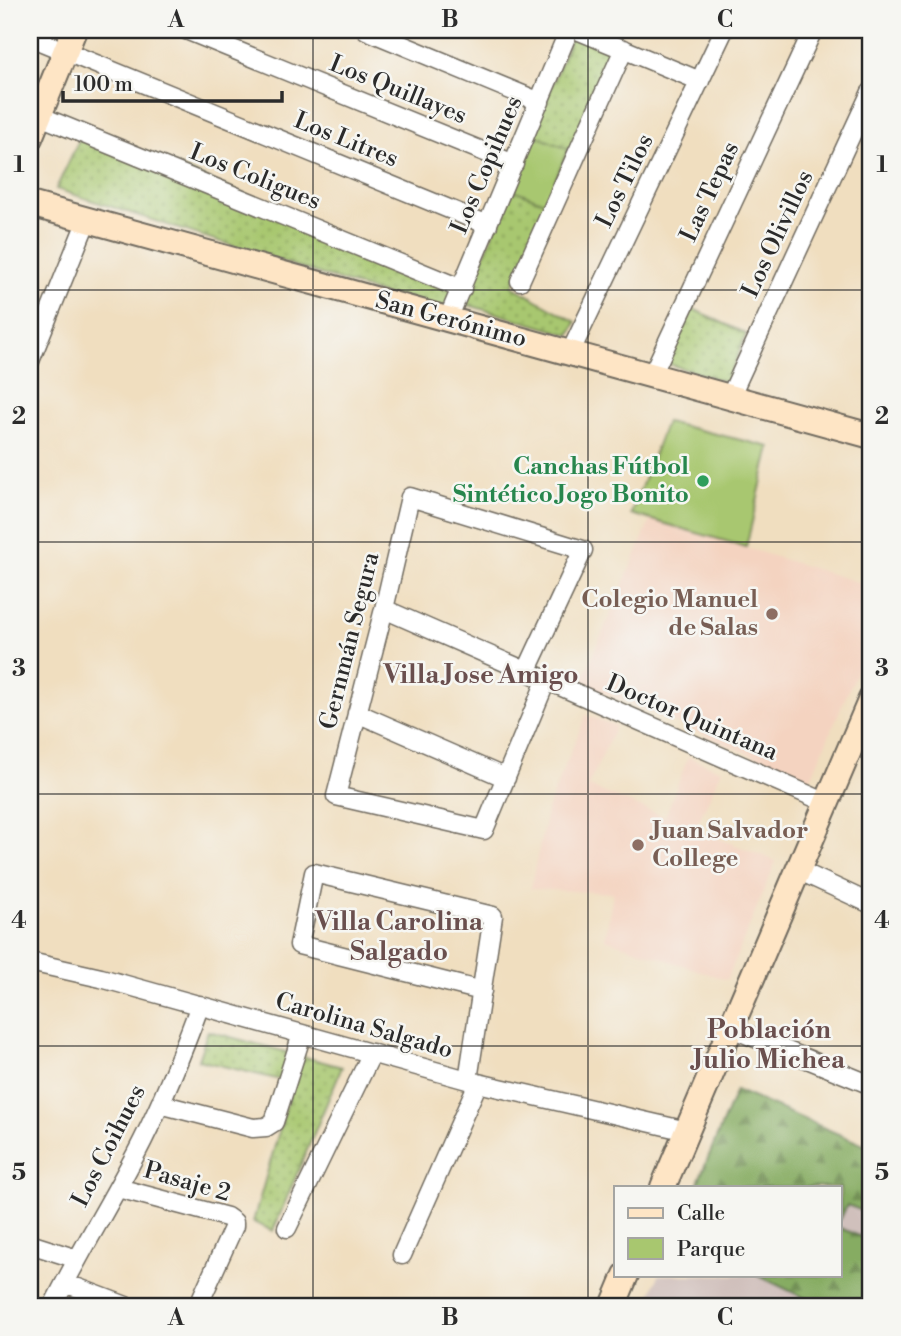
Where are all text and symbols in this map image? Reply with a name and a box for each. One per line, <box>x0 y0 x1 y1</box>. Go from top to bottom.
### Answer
text: A <box>167 6 185 34</box>
text: B <box>441 6 459 34</box>
text: C <box>717 6 733 34</box>
street label: Los Quillayes <box>325 49 471 131</box>
scale bar <box>63 60 282 104</box>
text: 100 m <box>74 72 133 98</box>
street label: Los Copihues <box>444 91 530 239</box>
street label: Los Litres <box>290 106 402 174</box>
street label: Los Tilos <box>589 129 661 233</box>
street label: Los Coligues <box>185 137 325 217</box>
street label: Las Tepas <box>674 137 746 247</box>
text: 1 <box>13 151 25 179</box>
text: 1 <box>876 151 888 179</box>
street label: Los Olivillos <box>736 166 820 302</box>
street label: San Gerónimo <box>372 285 530 355</box>
text: 2 <box>12 403 26 431</box>
text: 2 <box>875 403 889 431</box>
place label: Canchas Fútbol Sintético Jogo Bonito <box>453 452 689 510</box>
marker: Canchas Fútbol Sintético Jogo Bonito <box>695 473 711 489</box>
street label: Gernmán Segura <box>313 548 387 733</box>
place label: Colegio Manuel de Salas <box>581 585 758 643</box>
marker: Colegio Manuel de Salas <box>764 606 780 622</box>
text: 3 <box>12 655 26 683</box>
text: 3 <box>875 655 889 683</box>
district label: Villa Jose Amigo <box>382 659 579 691</box>
street label: Doctor Quintana <box>602 668 783 768</box>
place label: Juan Salvador College <box>649 816 808 874</box>
marker: Juan Salvador College <box>630 837 646 853</box>
district label: Villa Carolina Salgado <box>314 906 484 968</box>
text: 4 <box>11 907 27 935</box>
text: 4 <box>874 907 890 935</box>
street label: Carolina Salgado <box>272 986 456 1066</box>
district label: Población Julio Michea <box>690 1014 846 1076</box>
street label: Los Coihues <box>65 1080 153 1212</box>
street label: Pasaje 2 <box>140 1155 234 1209</box>
text: 5 <box>12 1159 26 1187</box>
text: 5 <box>875 1159 889 1187</box>
legend <box>614 1186 842 1276</box>
text: Calle <box>677 1201 725 1227</box>
text: Parque <box>677 1237 745 1263</box>
text: A <box>167 1304 185 1332</box>
text: B <box>441 1304 459 1332</box>
text: C <box>717 1304 733 1332</box>

